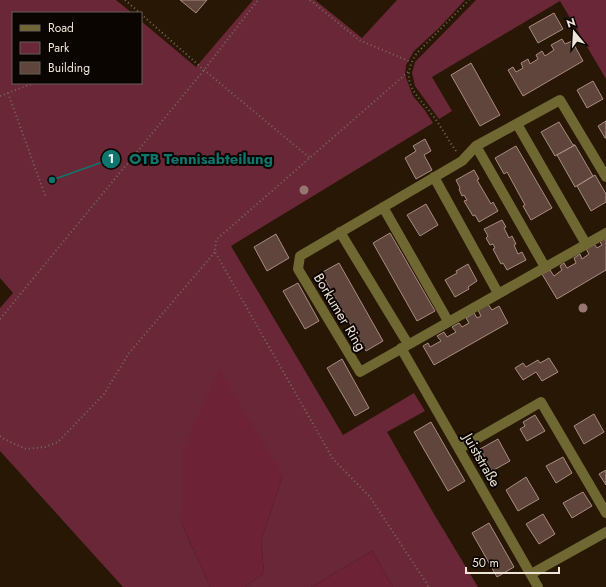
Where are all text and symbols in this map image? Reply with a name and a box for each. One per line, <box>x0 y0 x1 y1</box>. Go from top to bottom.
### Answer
legend <box>12 12 142 84</box>
north arrow <box>554 12 594 52</box>
text: N <box>564 14 578 31</box>
text: Road <box>48 19 74 37</box>
text: Park <box>48 39 70 57</box>
text: Building <box>48 59 90 77</box>
callout: OTB Tennisabteilung <box>101 146 281 173</box>
text: OTB Tennisabteilung <box>129 148 273 170</box>
text: 1 <box>108 150 114 168</box>
street label: Borkumer Ring <box>309 269 371 355</box>
street label: Juiststraße <box>458 428 505 491</box>
scale bar <box>466 549 559 575</box>
text: 50 m <box>472 554 499 572</box>

